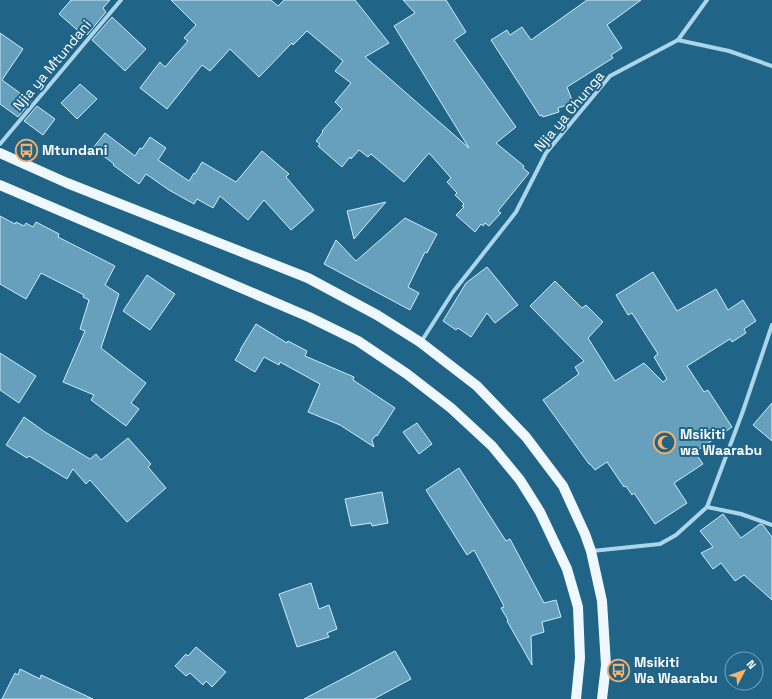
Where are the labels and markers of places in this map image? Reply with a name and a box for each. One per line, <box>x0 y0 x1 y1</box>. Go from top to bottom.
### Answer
bus stop icon: Mtundani <box>14 137 40 163</box>
place label: Mtundani <box>42 141 107 159</box>
place label: Msikiti wa Waarabu <box>680 425 762 459</box>
mosque icon: Msikiti wa Waarabu <box>651 429 677 455</box>
place label: Msikiti Wa Waarabu <box>634 653 718 687</box>
bus stop icon: Msikiti Wa Waarabu <box>606 657 632 683</box>

